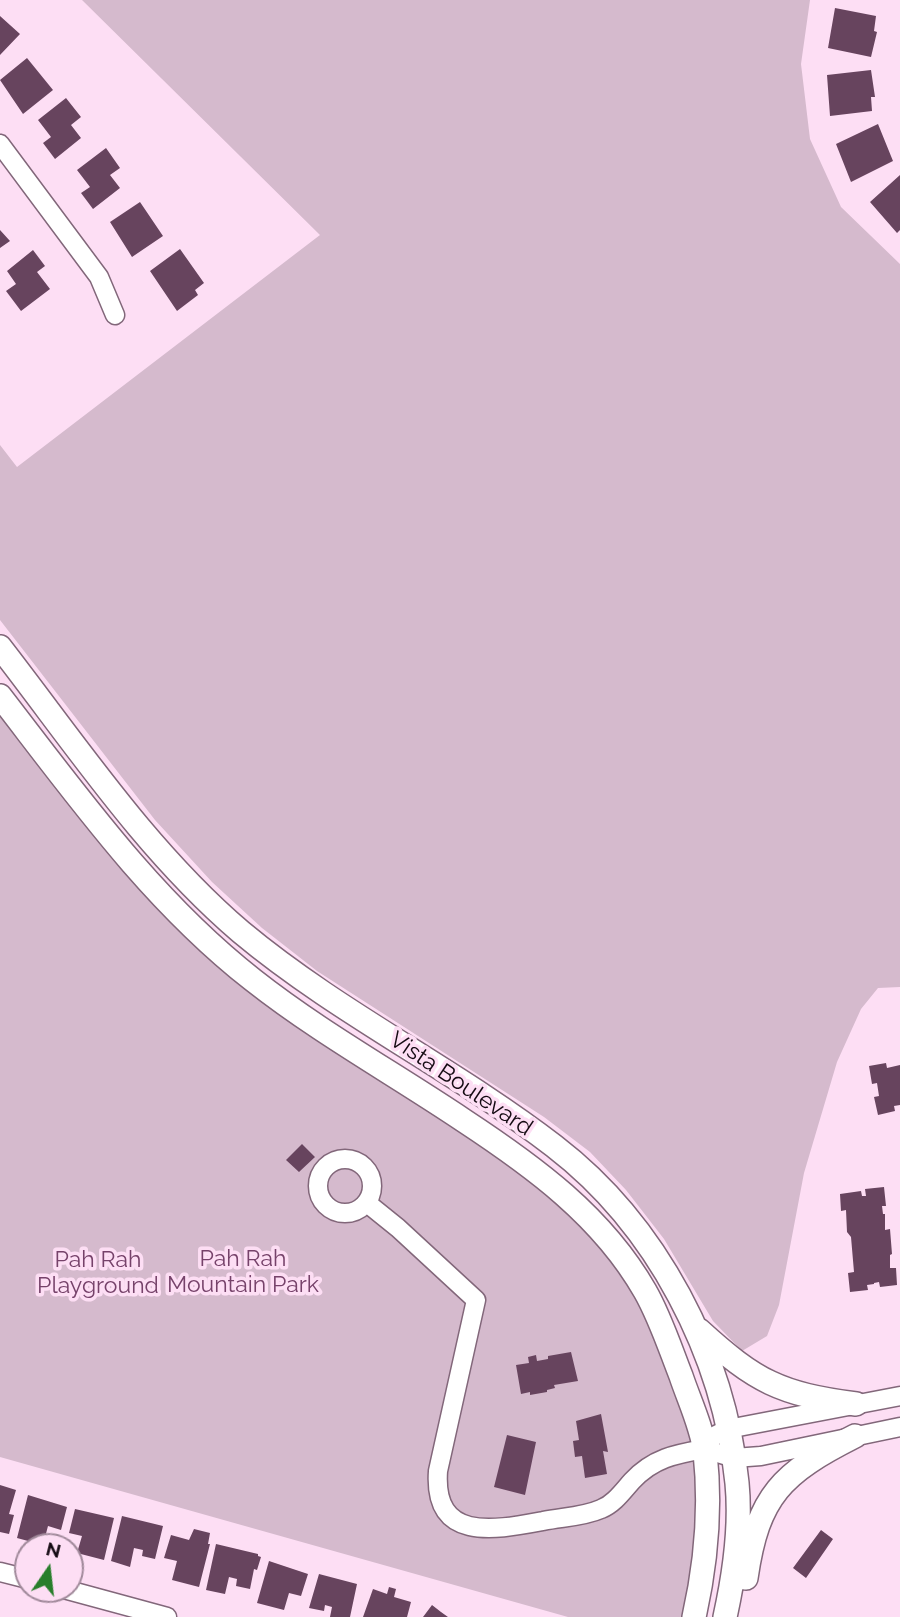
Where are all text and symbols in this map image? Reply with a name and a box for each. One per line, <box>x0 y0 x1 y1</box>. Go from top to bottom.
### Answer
street label: Vista Boulevard <box>384 1026 538 1142</box>
park label: Pah Rah Mountain Park <box>167 1245 319 1299</box>
park label: Pah Rah Playground <box>37 1246 159 1300</box>
north arrow <box>14 1533 84 1603</box>
text: N <box>44 1537 63 1562</box>

